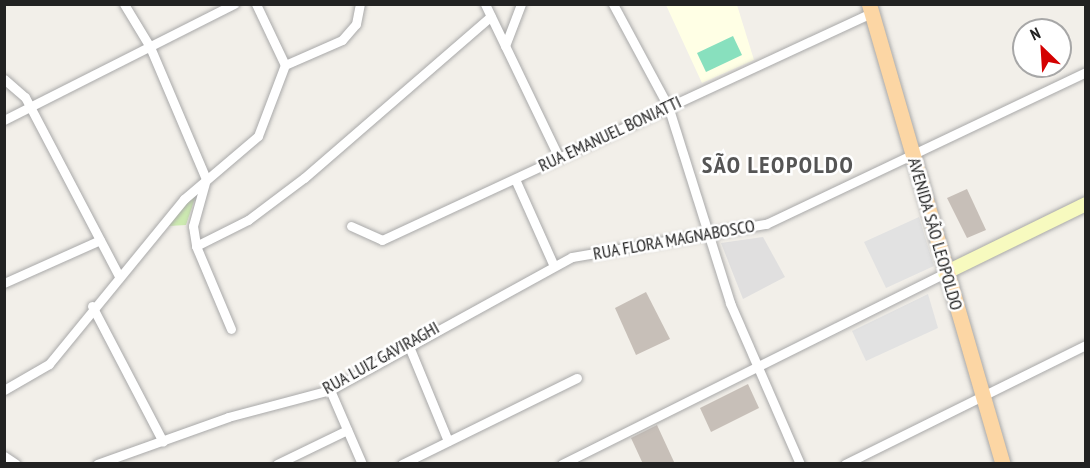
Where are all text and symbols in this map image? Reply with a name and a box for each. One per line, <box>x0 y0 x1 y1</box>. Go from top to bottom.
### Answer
north arrow <box>1012 18 1072 78</box>
text: N <box>1027 23 1043 44</box>
street label: RUA EMANUEL BONIATTI <box>535 91 685 177</box>
district label: SÃO LEOPOLDO <box>702 151 854 179</box>
street label: AVENIDA SÃO LEOPOLDO <box>903 155 967 313</box>
street label: RUA FLORA MAGNABOSCO <box>591 215 757 265</box>
street label: RUA LUIZ GAVIRAGHI <box>318 317 444 399</box>

